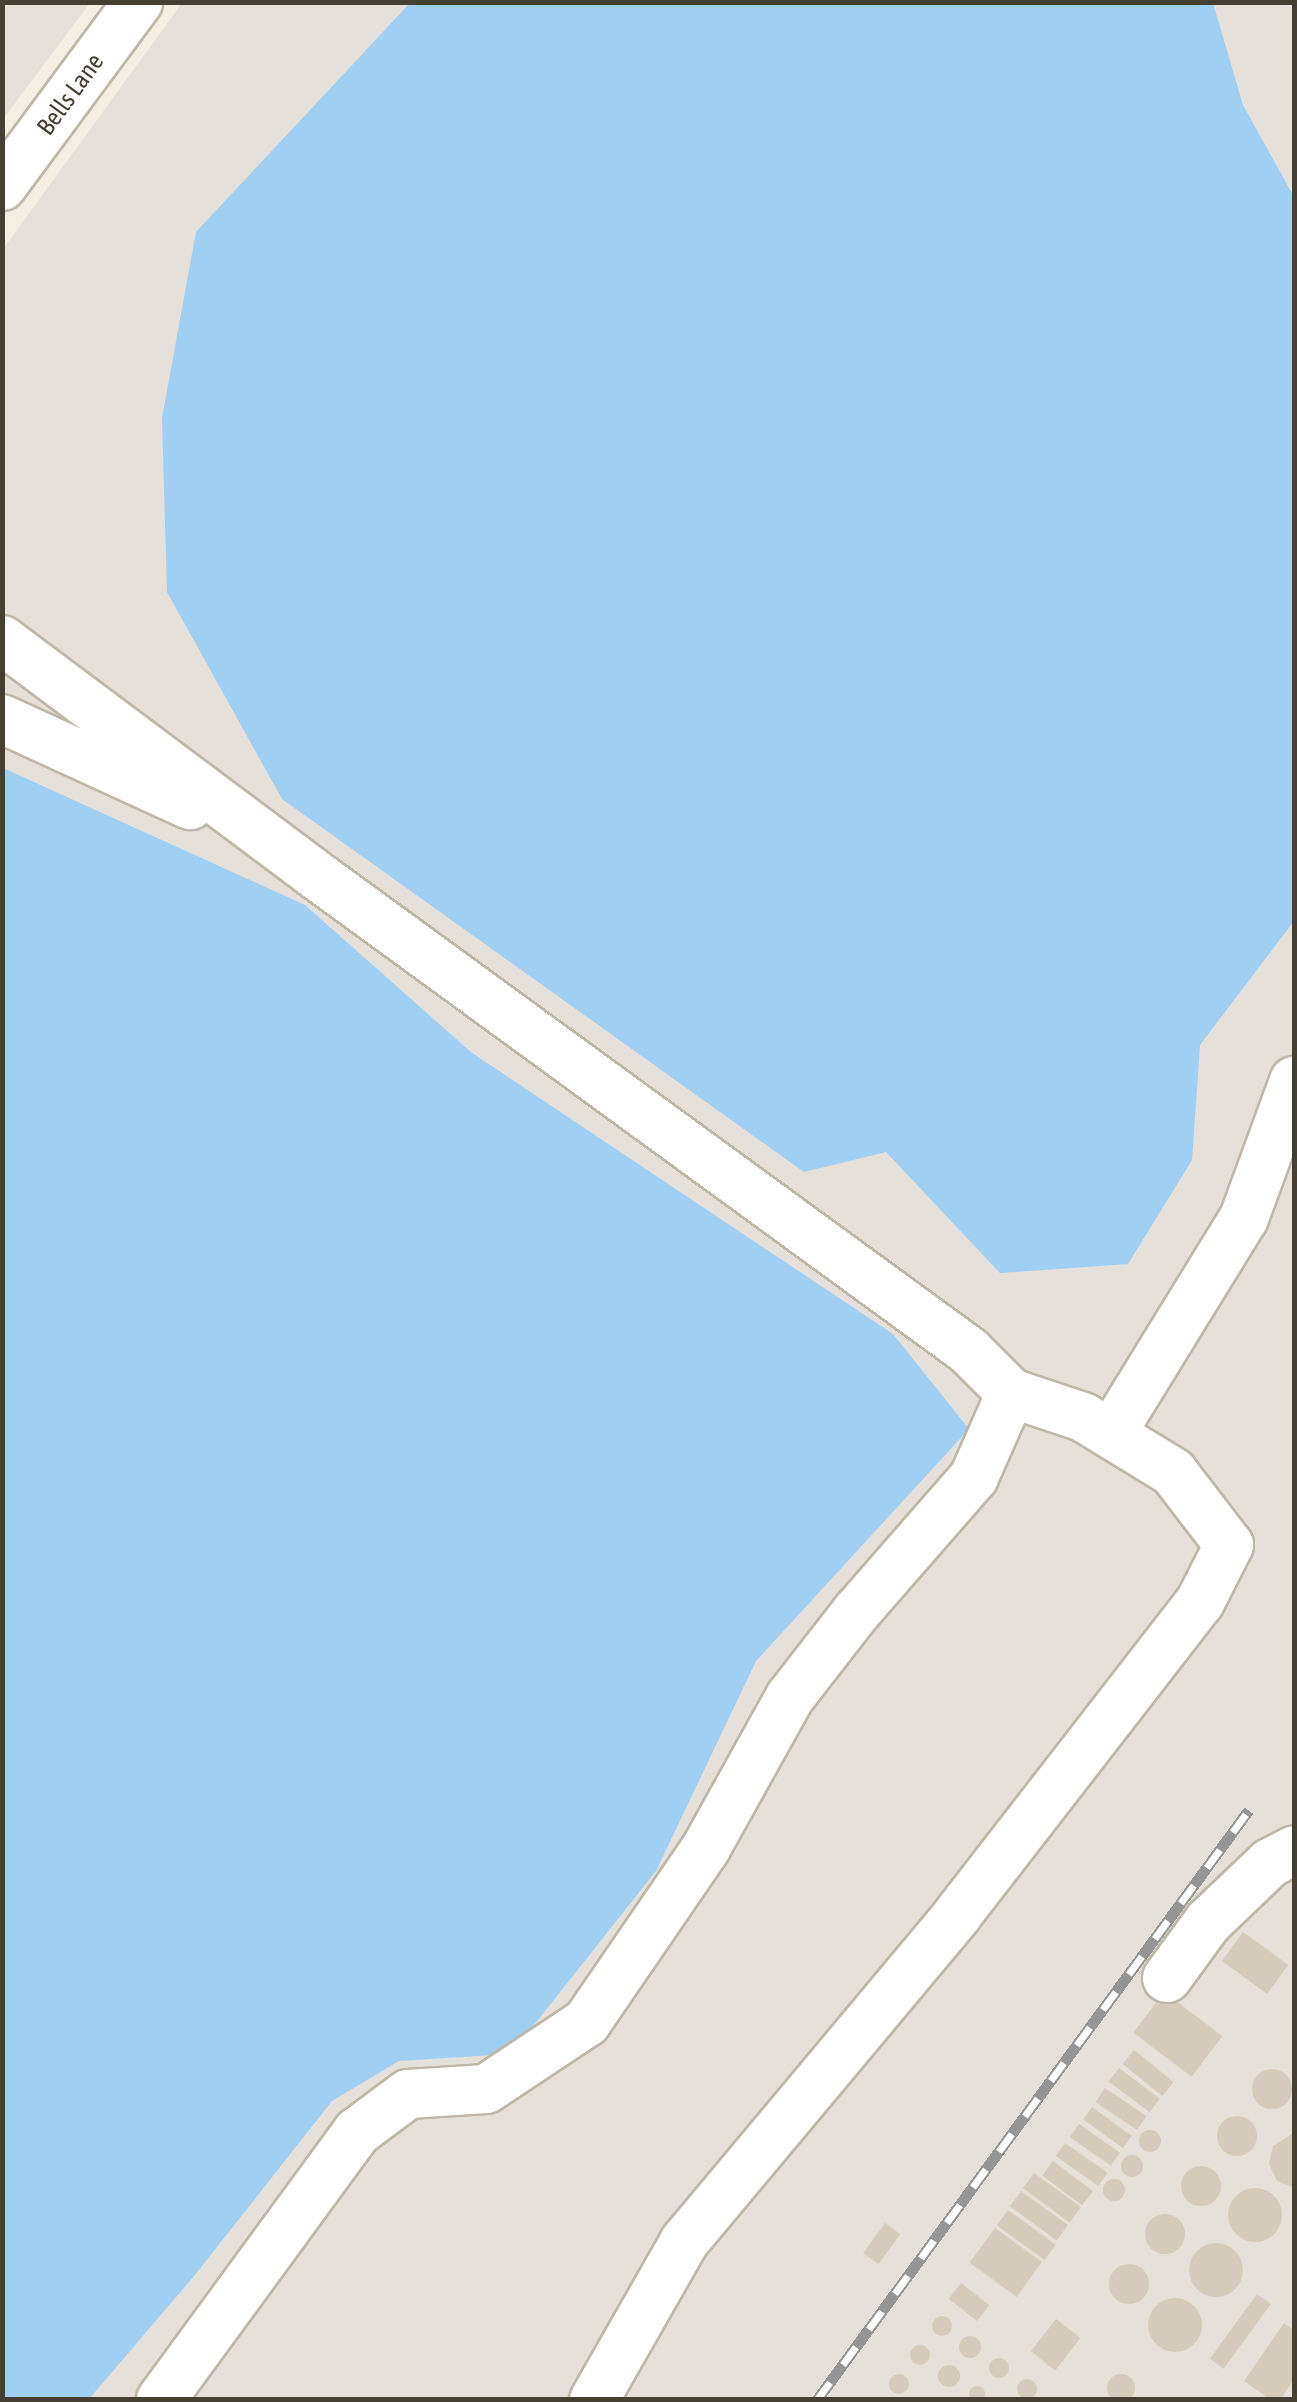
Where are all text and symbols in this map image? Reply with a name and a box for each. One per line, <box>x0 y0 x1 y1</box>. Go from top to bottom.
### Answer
street label: Bells Lane <box>30 47 110 141</box>

